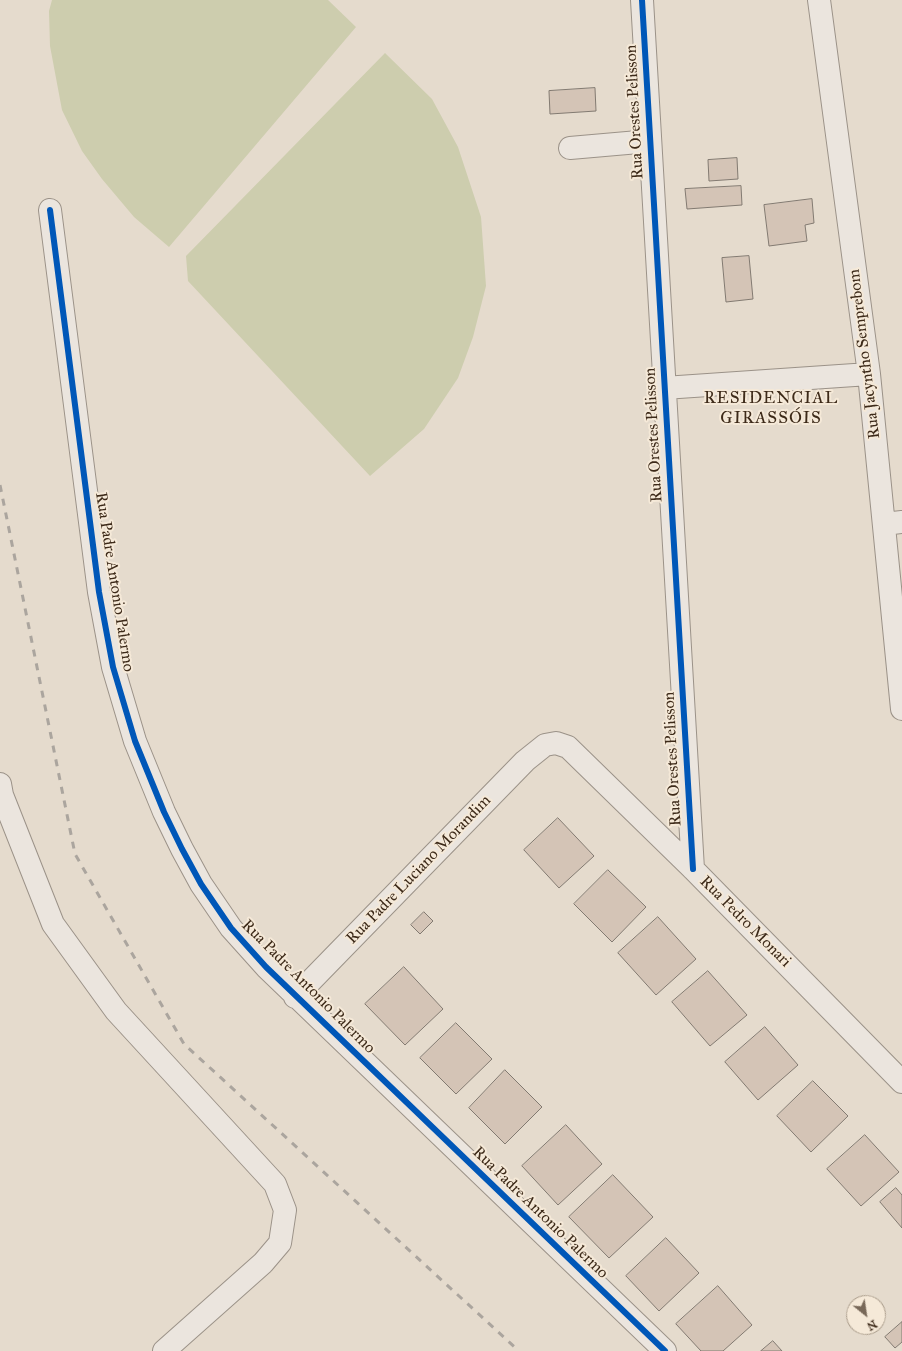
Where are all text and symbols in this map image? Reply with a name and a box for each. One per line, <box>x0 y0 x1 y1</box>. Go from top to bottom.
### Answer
street label: Rua Orestes Pelisson <box>622 44 648 180</box>
street label: Rua Jacyntho Semprebom <box>845 268 885 440</box>
street label: Rua Orestes Pelisson <box>641 367 667 503</box>
district label: RESIDENCIAL GIRASSÓIS <box>704 389 838 429</box>
street label: Rua Padre Antonio Palermo <box>90 491 138 673</box>
street label: Rua Orestes Pelisson <box>660 691 686 827</box>
street label: Rua Padre Luciano Morandim <box>343 791 495 949</box>
street label: Rua Pedro Monari <box>695 872 795 972</box>
street label: Rua Padre Antonio Palermo <box>237 916 379 1058</box>
street label: Rua Padre Antonio Palermo <box>468 1143 612 1283</box>
north arrow <box>846 1295 886 1335</box>
text: N <box>864 1317 879 1333</box>

